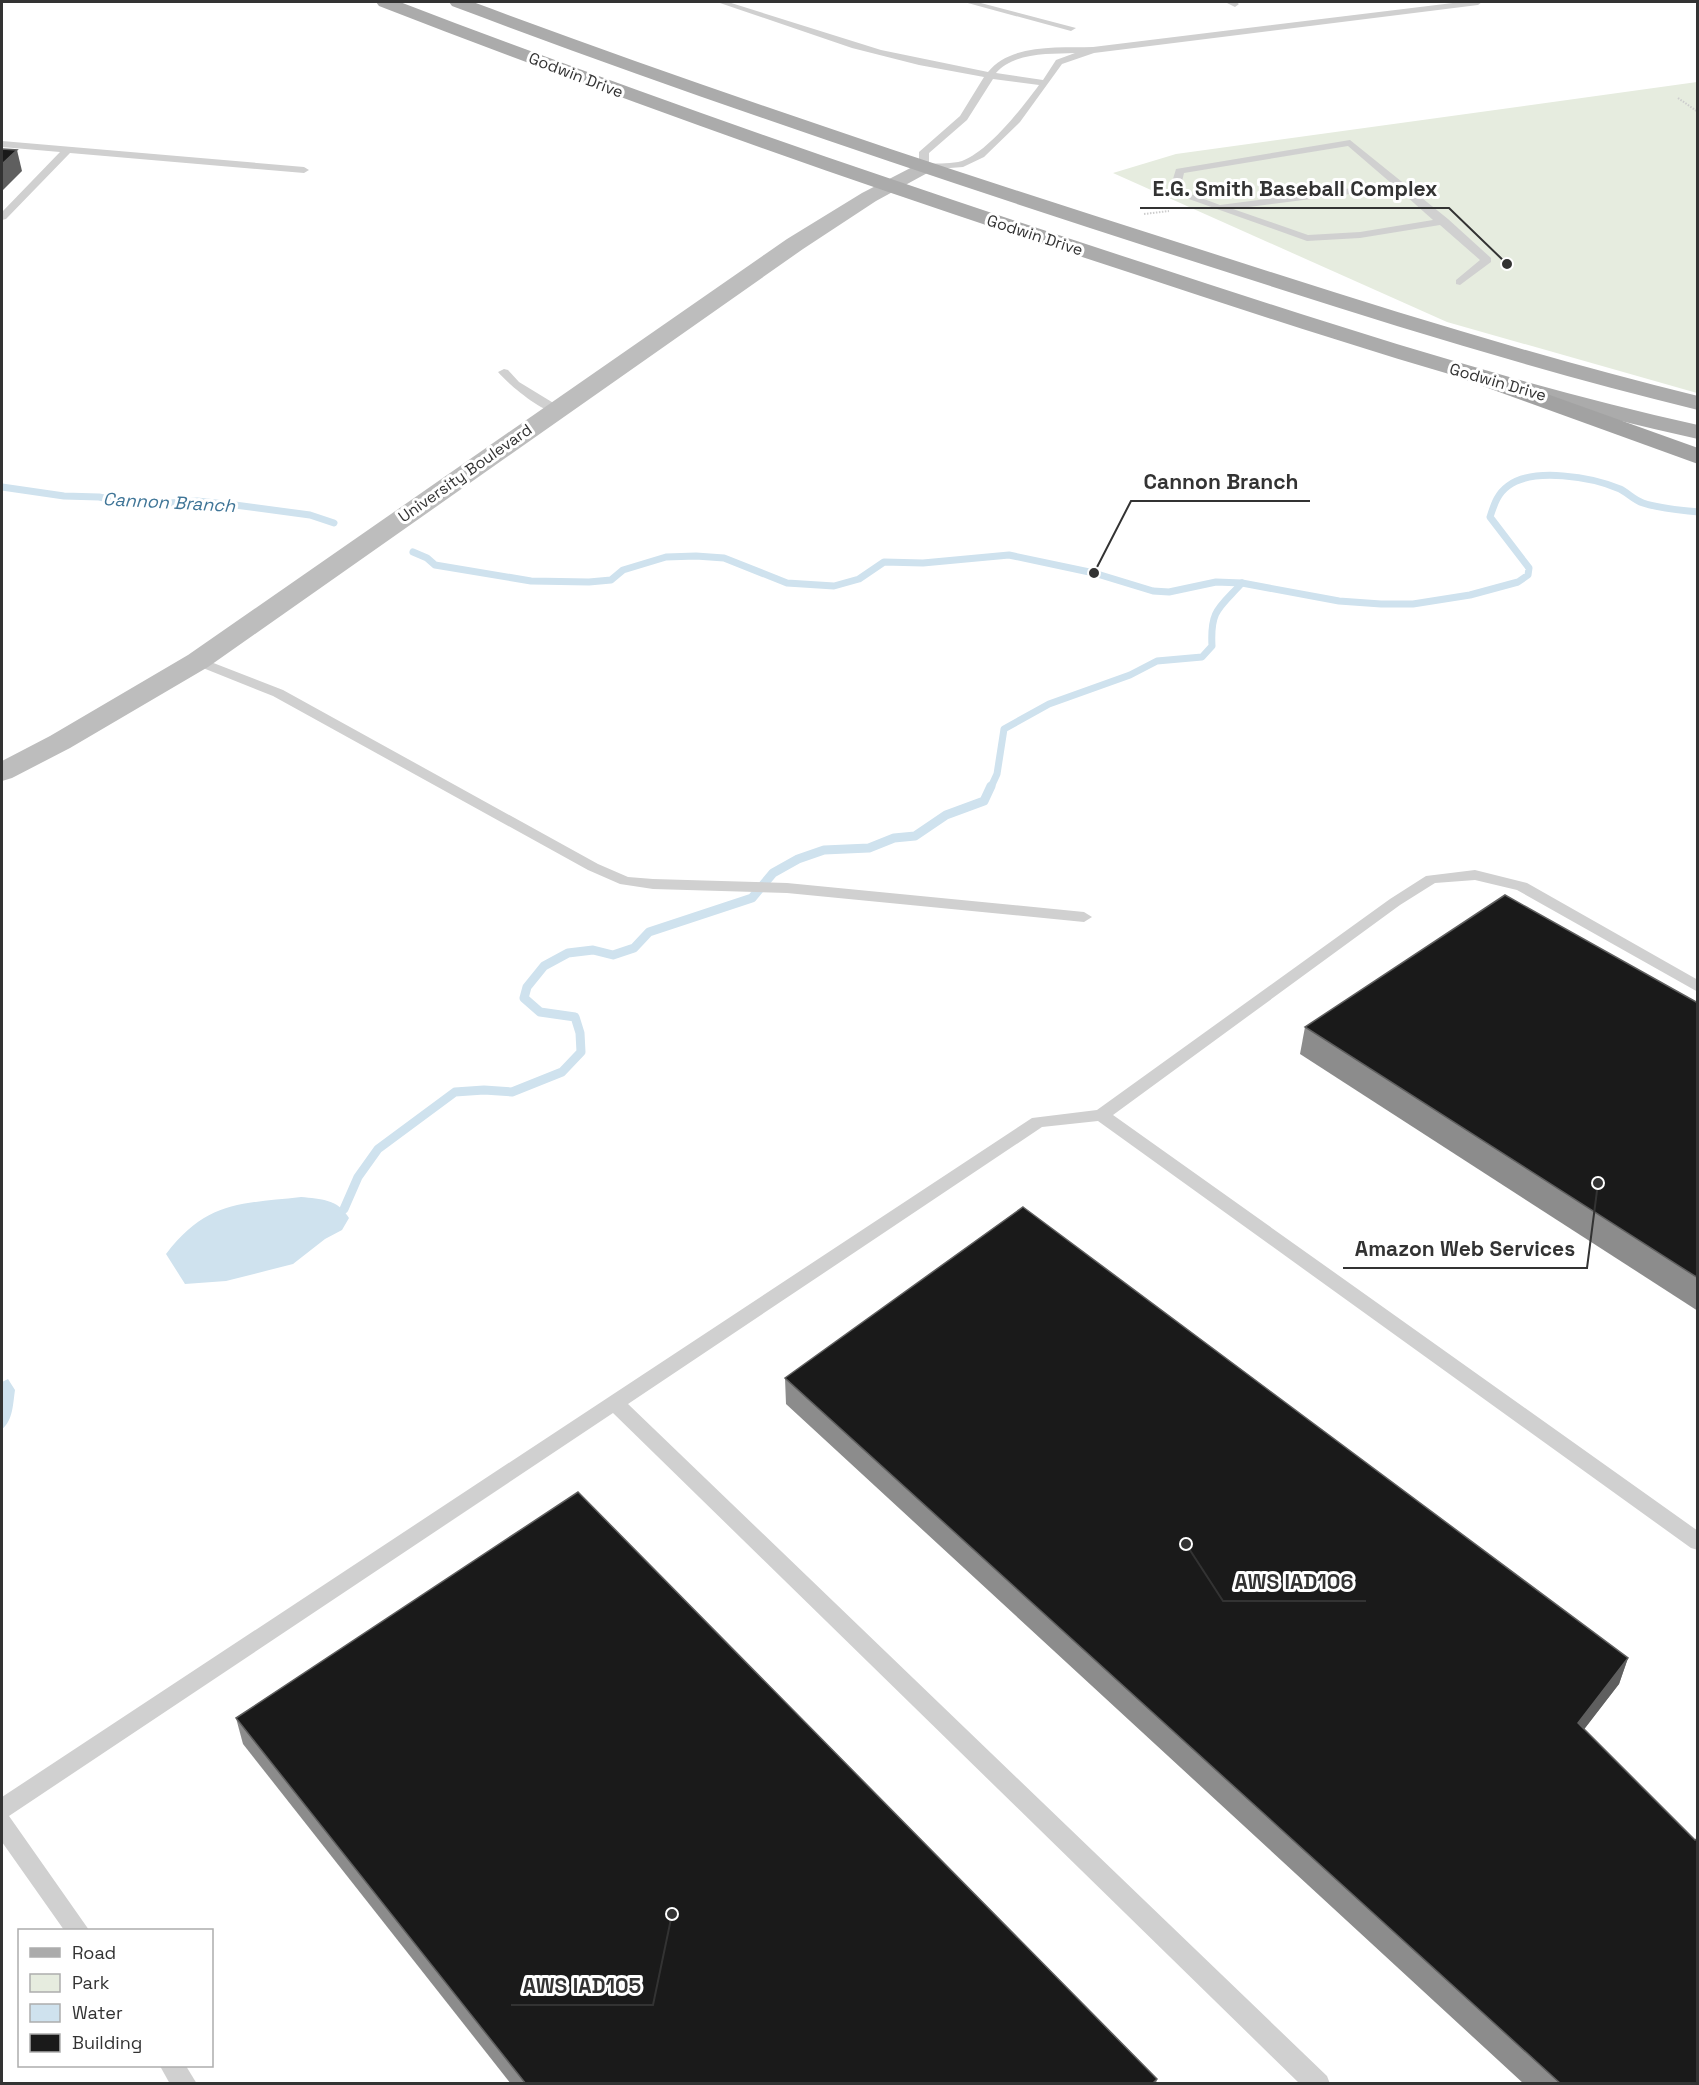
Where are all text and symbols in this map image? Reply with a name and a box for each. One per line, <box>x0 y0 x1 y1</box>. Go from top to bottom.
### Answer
street label: Godwin Drive <box>526 47 626 103</box>
callout: E.G. Smith Baseball Complex <box>1140 169 1449 208</box>
text: E.G. Smith Baseball Complex <box>1153 175 1437 202</box>
street label: Godwin Drive <box>984 210 1086 260</box>
street label: Godwin Drive <box>1447 358 1549 406</box>
street label: University Boulevard <box>394 419 536 527</box>
callout: Cannon Branch <box>1131 462 1310 501</box>
text: Cannon Branch <box>1144 468 1298 495</box>
water label: Cannon Branch <box>102 487 237 517</box>
callout: Amazon Web Services <box>1343 1229 1587 1268</box>
text: Amazon Web Services <box>1355 1235 1575 1262</box>
callout: AWS IAD106 <box>1223 1562 1366 1601</box>
text: AWS IAD106 <box>1235 1568 1353 1595</box>
legend <box>18 1929 213 2067</box>
text: Road <box>72 1941 116 1964</box>
callout: AWS IAD105 <box>511 1966 653 2005</box>
text: Park <box>72 1971 110 1994</box>
text: AWS IAD105 <box>523 1972 641 1999</box>
text: Water <box>72 2001 123 2024</box>
text: Building <box>72 2031 142 2054</box>

